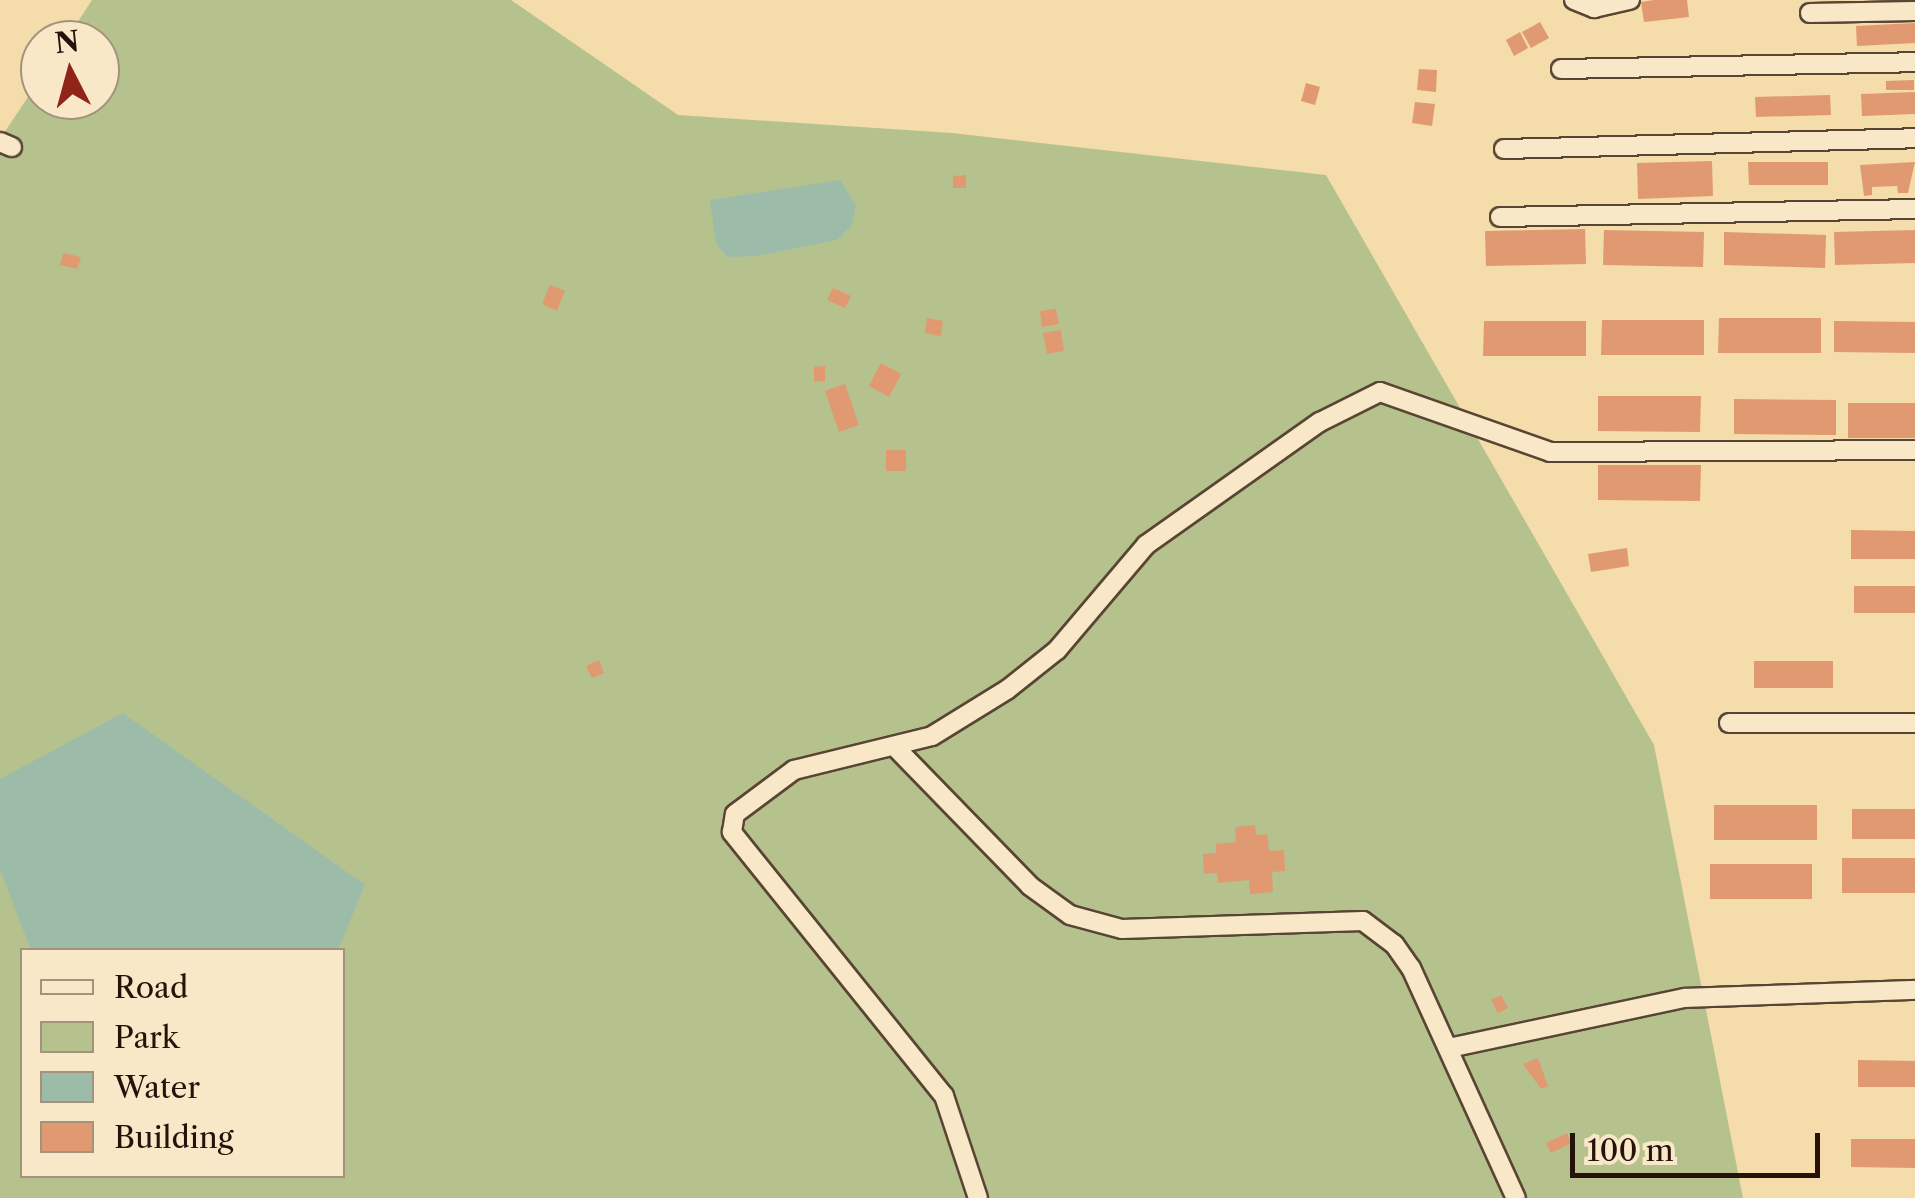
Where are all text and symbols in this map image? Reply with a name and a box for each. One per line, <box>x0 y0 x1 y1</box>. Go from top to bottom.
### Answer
north arrow <box>20 20 120 120</box>
text: N <box>53 24 81 60</box>
legend <box>20 948 345 1178</box>
text: Road <box>114 969 188 1006</box>
text: Park <box>114 1019 179 1056</box>
text: Water <box>114 1069 200 1106</box>
scale bar <box>1575 1113 1825 1175</box>
text: Building <box>114 1119 234 1156</box>
text: 100 m <box>1587 1132 1674 1169</box>

